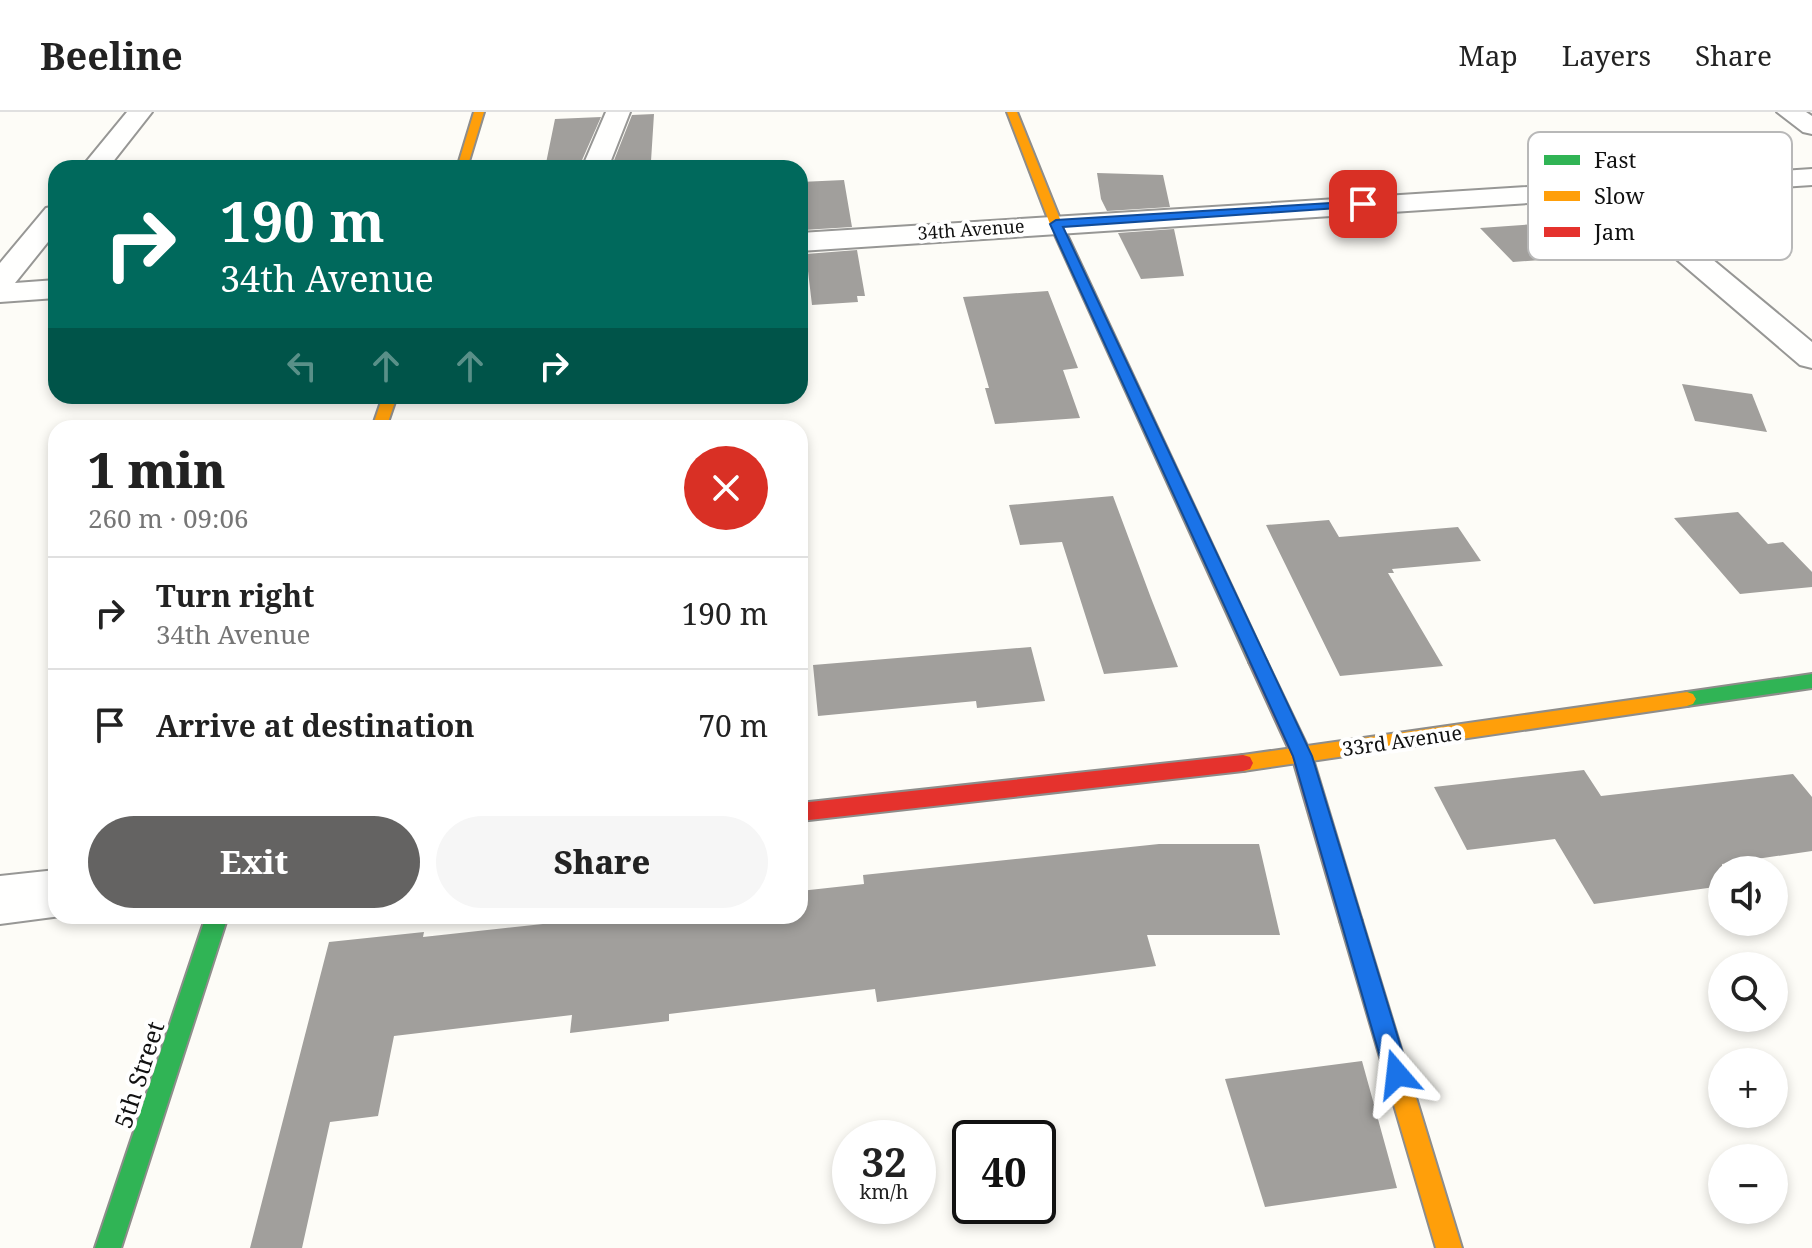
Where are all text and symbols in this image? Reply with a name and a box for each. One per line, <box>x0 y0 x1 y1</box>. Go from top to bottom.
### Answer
text: Beeline <box>40 29 183 81</box>
text: Map <box>1459 36 1518 74</box>
text: Layers <box>1562 36 1651 74</box>
text: Share <box>1695 36 1772 74</box>
legend <box>1528 132 1792 260</box>
text: Fast <box>1594 144 1636 174</box>
pin <box>1329 170 1397 238</box>
text: Slow <box>1594 180 1644 210</box>
text: 190 m <box>220 182 385 258</box>
icon: arrive <box>1341 182 1385 226</box>
icon: right <box>88 192 192 296</box>
street label: 34th Avenue <box>917 213 1025 245</box>
text: Jam <box>1593 216 1635 246</box>
text: 34th Avenue <box>220 254 434 303</box>
icon: left <box>280 344 324 388</box>
icon: ahead <box>364 344 408 388</box>
icon: ahead <box>448 344 492 388</box>
icon: right <box>532 344 576 388</box>
text: 1 min <box>88 437 226 502</box>
button: close <box>684 446 768 530</box>
text: 260 m · 09:06 <box>88 500 249 536</box>
text: Turn right <box>156 575 314 616</box>
icon: right <box>88 591 132 635</box>
text: 190 m <box>682 593 768 634</box>
text: 34th Avenue <box>156 616 310 652</box>
icon: arrive <box>88 703 132 747</box>
text: Arrive at destination <box>156 705 475 746</box>
text: 70 m <box>698 705 768 746</box>
street label: 33rd Avenue <box>1340 719 1464 762</box>
button: Exit <box>88 816 420 908</box>
button: Share <box>436 816 768 908</box>
map controls <box>1708 856 1788 1224</box>
button: sound <box>1708 856 1788 936</box>
button: search <box>1708 952 1788 1032</box>
street label: 5th Street <box>106 1017 171 1132</box>
position arrow <box>1355 1032 1439 1116</box>
button: + <box>1708 1048 1788 1128</box>
speed limit sign: 40 <box>952 1120 1056 1224</box>
text: 32 <box>861 1134 907 1189</box>
button: − <box>1708 1144 1788 1224</box>
text: km/h <box>859 1178 909 1205</box>

